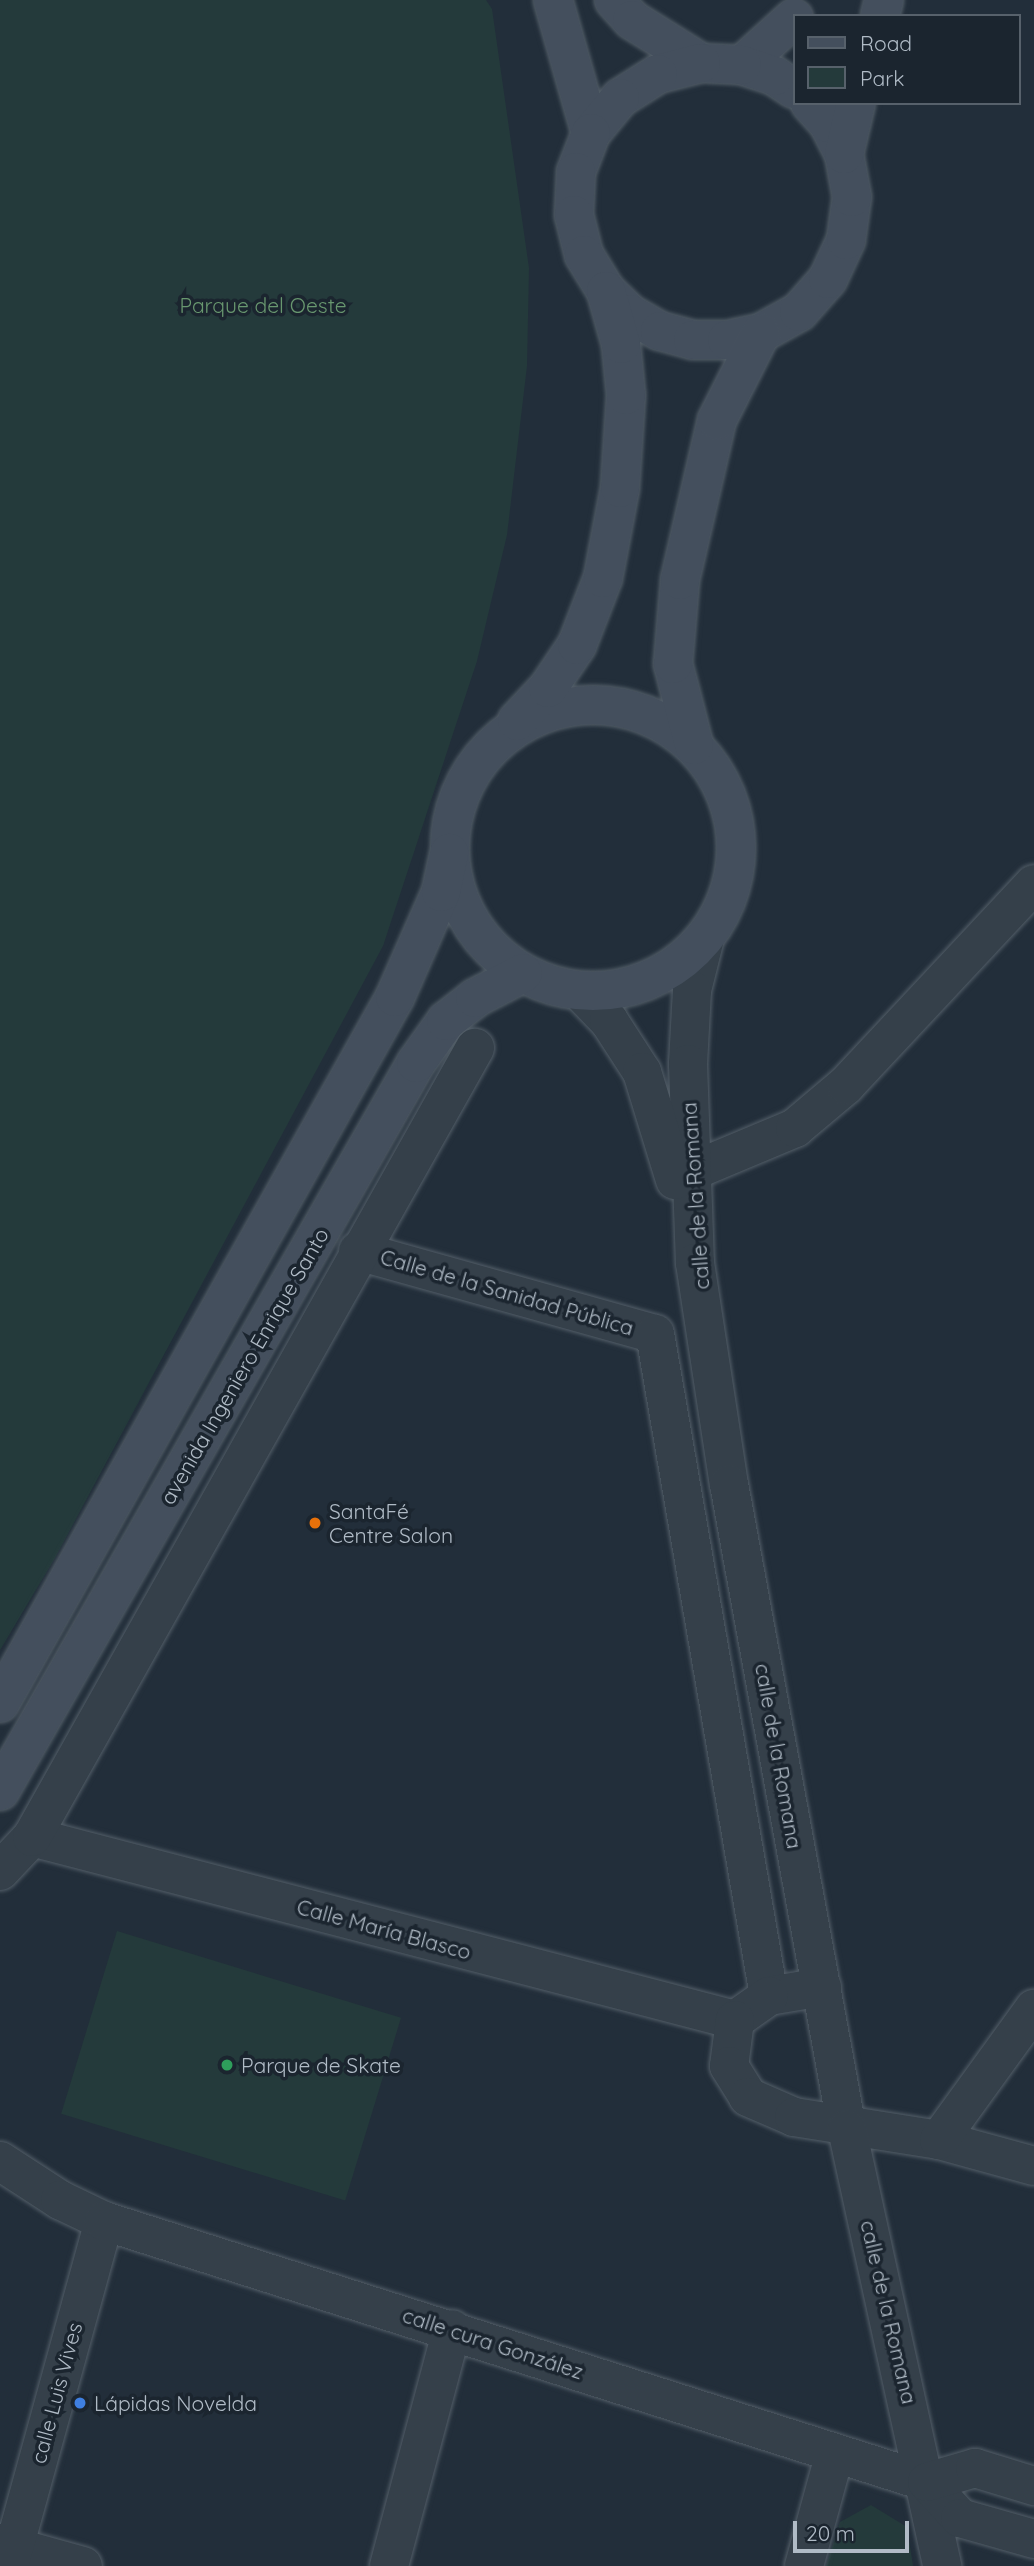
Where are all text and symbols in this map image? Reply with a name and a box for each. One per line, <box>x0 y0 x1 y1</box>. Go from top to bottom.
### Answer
legend <box>792 14 1020 105</box>
text: Road <box>860 30 912 56</box>
text: Park <box>860 65 904 91</box>
park label: Parque del Oeste <box>179 292 347 318</box>
street label: calle de la Romana <box>676 1102 714 1290</box>
street label: avenida Ingeniero Enrique Santo <box>154 1223 334 1509</box>
street label: Calle de la Sanidad Pública <box>378 1244 636 1340</box>
place label: SantaFé Centre Salon <box>329 1498 453 1548</box>
marker: SantaFé Centre Salon <box>307 1515 323 1531</box>
street label: calle de la Romana <box>750 1661 808 1851</box>
street label: Calle María Blasco <box>294 1894 474 1964</box>
place label: Parque de Skate <box>241 2052 401 2078</box>
marker: Parque de Skate <box>219 2057 235 2073</box>
street label: calle de la Romana <box>856 2218 922 2406</box>
street label: calle cura González <box>399 2302 587 2384</box>
street label: calle Luis Vives <box>25 2320 87 2466</box>
place label: Lápidas Novelda <box>94 2390 257 2416</box>
marker: Lápidas Novelda <box>72 2395 88 2411</box>
scale bar <box>796 2506 912 2550</box>
text: 20 m <box>806 2520 855 2546</box>

